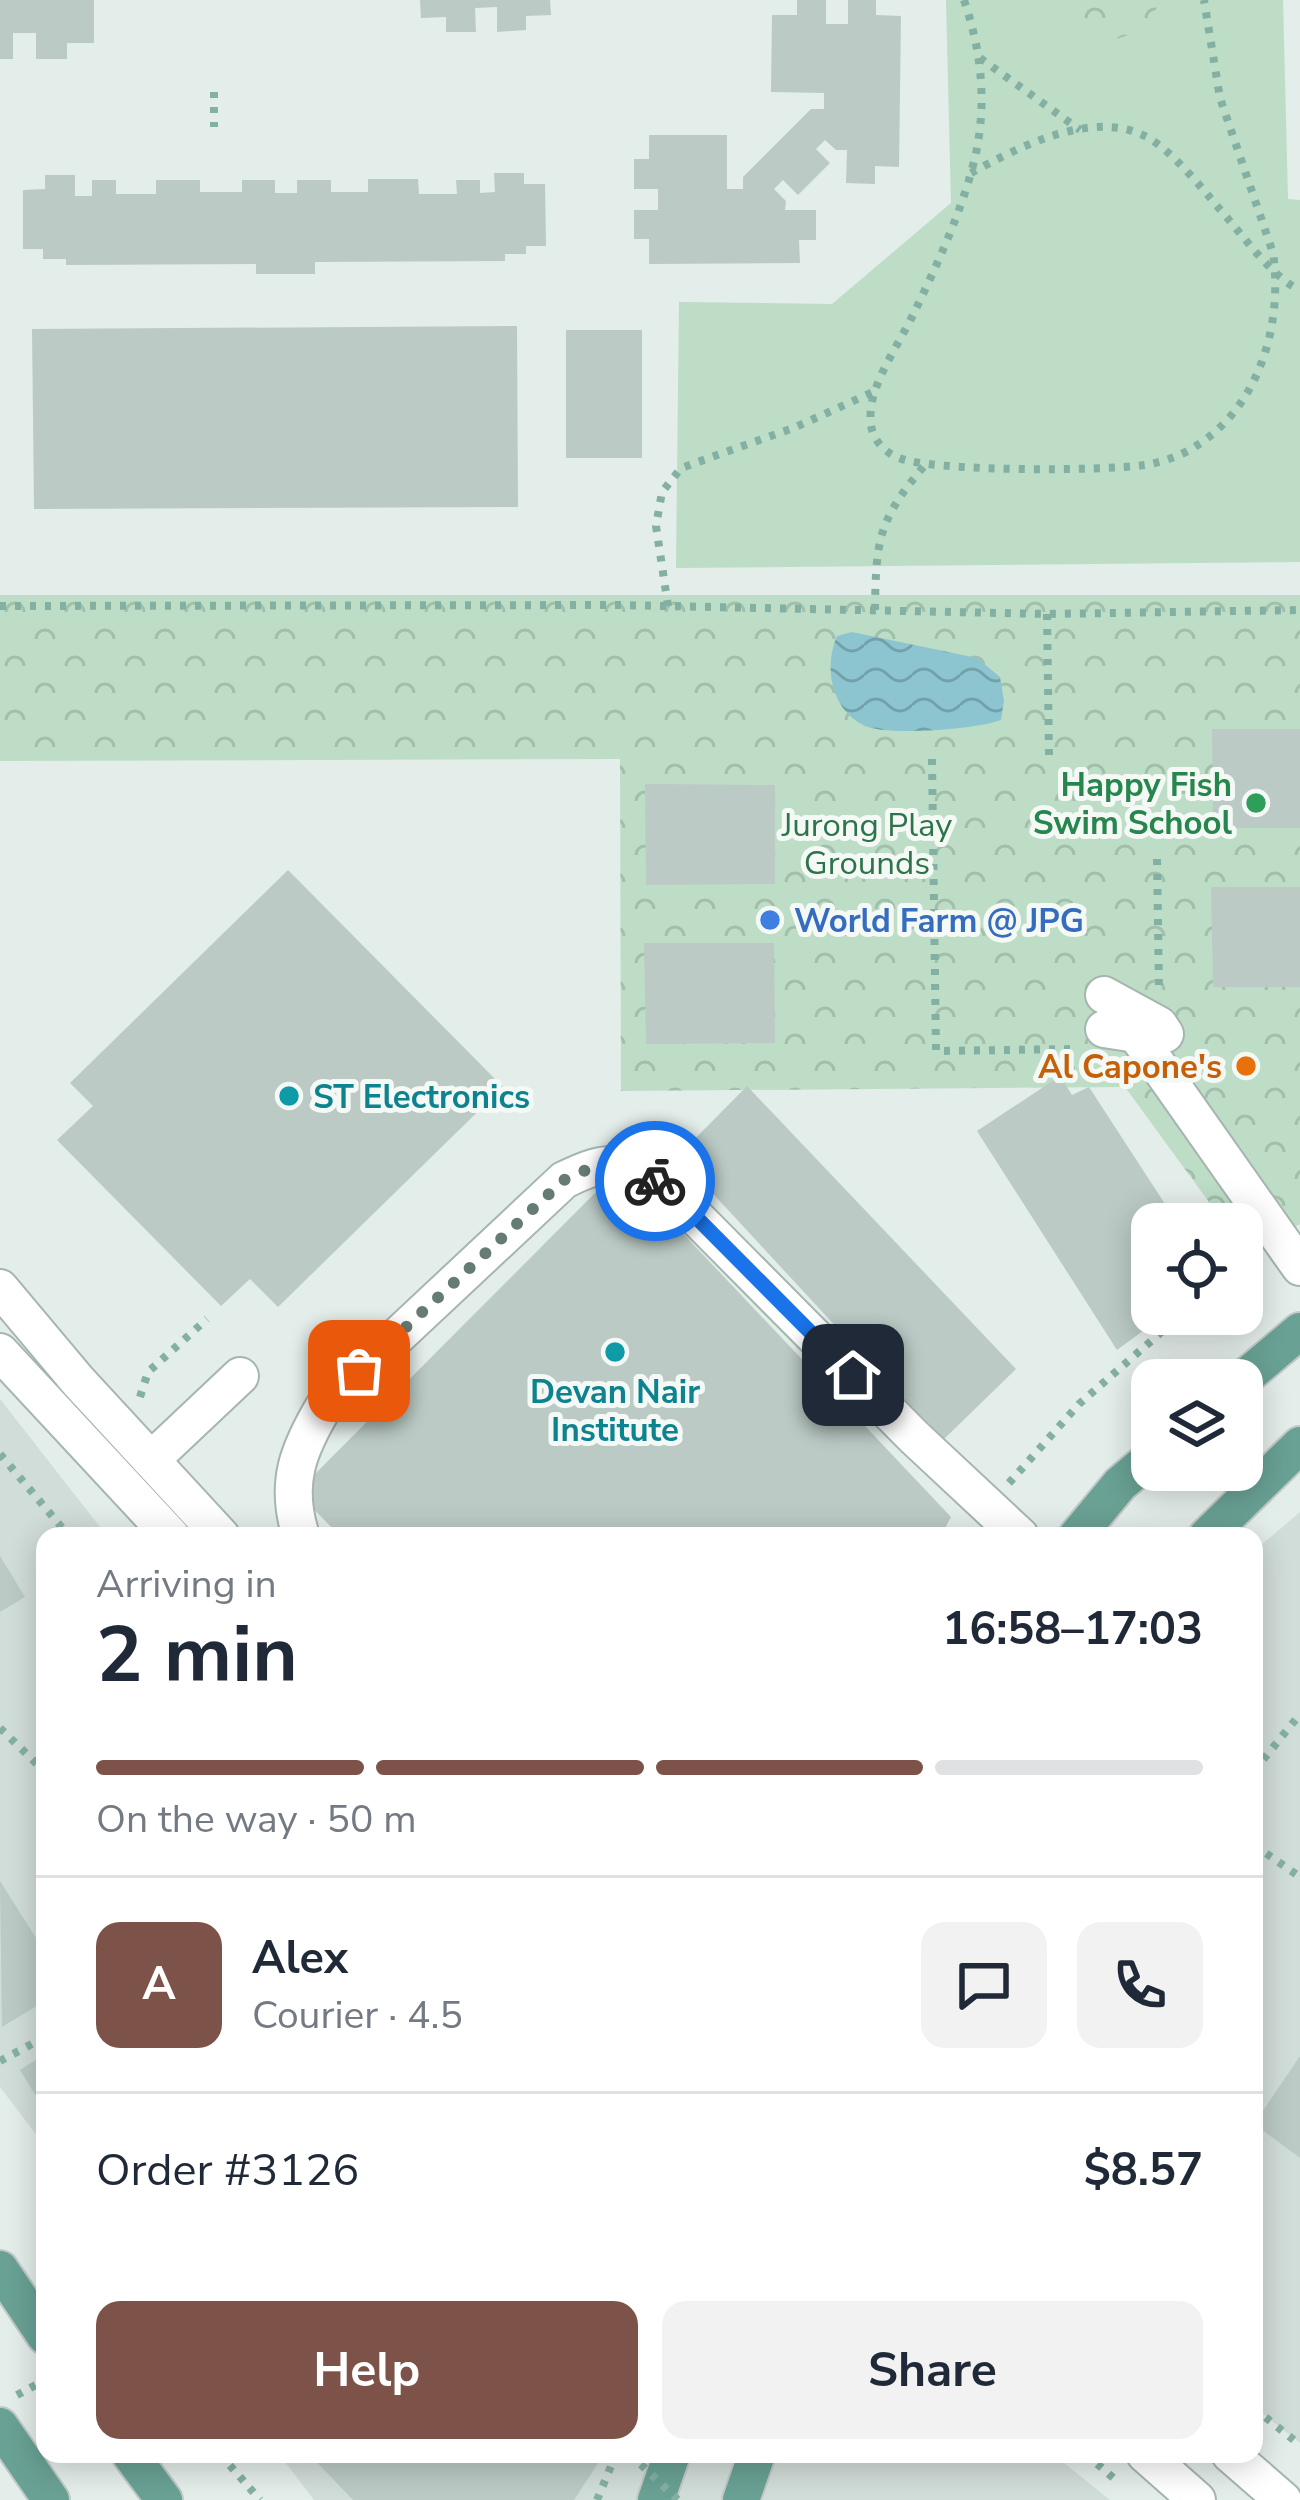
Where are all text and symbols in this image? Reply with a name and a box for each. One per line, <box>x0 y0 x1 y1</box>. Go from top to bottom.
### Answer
place label: Happy Fish Swim School <box>1033 763 1232 846</box>
marker: Happy Fish Swim School <box>1243 790 1269 816</box>
park label: Jurong Play Grounds <box>781 803 952 886</box>
place label: World Farm @ JPG <box>794 899 1084 944</box>
marker: World Farm @ JPG <box>757 907 783 933</box>
place label: Al Capone's <box>1038 1045 1222 1090</box>
marker: Al Capone's <box>1233 1053 1259 1079</box>
place label: ST Electronics <box>313 1075 530 1120</box>
marker: ST Electronics <box>276 1083 302 1109</box>
courier <box>595 1121 715 1241</box>
icon: bike <box>622 1148 688 1214</box>
map controls <box>1131 1203 1263 1491</box>
button: locate <box>1131 1203 1263 1335</box>
pin <box>308 1320 410 1422</box>
pin <box>802 1324 904 1426</box>
icon: bag <box>326 1338 392 1404</box>
marker: Devan Nair Institute <box>602 1339 628 1365</box>
icon: home <box>820 1342 886 1408</box>
button: layers <box>1131 1359 1263 1491</box>
place label: Devan Nair Institute <box>530 1370 700 1453</box>
text: Arriving in <box>96 1558 277 1611</box>
text: 16:58–17:03 <box>942 1599 1203 1660</box>
text: 2 min <box>96 1602 298 1709</box>
text: On the way · 50 m <box>96 1793 417 1846</box>
button: chat <box>921 1922 1047 2048</box>
button: phone <box>1077 1922 1203 2048</box>
text: Alex <box>252 1928 348 1989</box>
text: A <box>142 1954 176 2015</box>
text: Courier · 4.5 <box>252 1989 463 2042</box>
text: Order #3126 <box>96 2140 359 2201</box>
text: $8.57 <box>1084 2140 1203 2201</box>
button: Help <box>96 2301 638 2439</box>
button: Share <box>662 2301 1203 2439</box>

